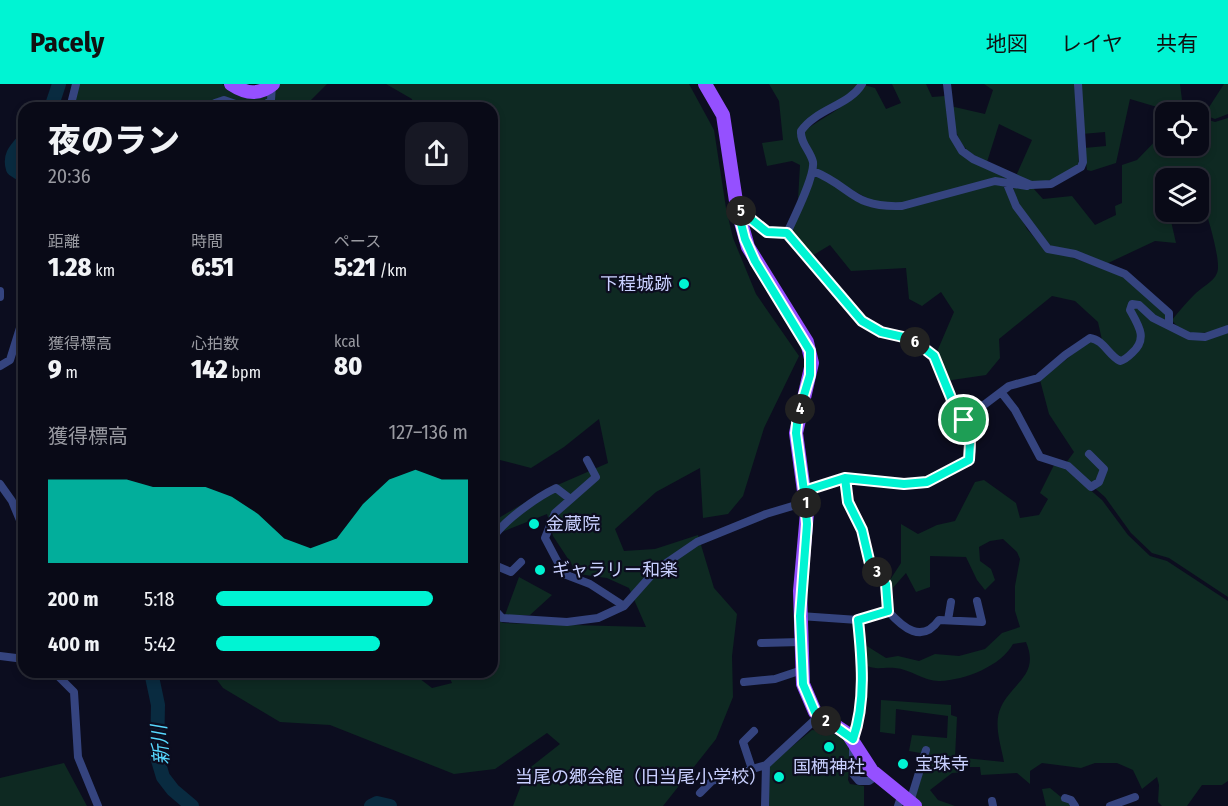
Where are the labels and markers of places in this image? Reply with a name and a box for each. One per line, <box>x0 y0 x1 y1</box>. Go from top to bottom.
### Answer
pin: 5 <box>726 196 756 226</box>
place label: 下程城跡 <box>600 273 672 295</box>
marker: 下程城跡 <box>677 277 691 291</box>
pin: 6 <box>900 327 930 357</box>
pin: 4 <box>785 394 815 424</box>
pin <box>938 394 989 445</box>
pin: 1 <box>791 488 821 518</box>
place label: 金蔵院 <box>546 513 600 535</box>
marker: 金蔵院 <box>527 517 541 531</box>
pin: 3 <box>862 557 892 587</box>
place label: ギャラリー和楽 <box>552 559 678 581</box>
marker: ギャラリー和楽 <box>533 563 547 577</box>
pin: 2 <box>811 706 841 736</box>
marker: 国栖神社 <box>822 740 836 754</box>
place label: 宝珠寺 <box>915 753 969 775</box>
place label: 国栖神社 <box>793 756 865 778</box>
marker: 宝珠寺 <box>896 757 910 771</box>
place label: 当尾の郷会館（旧当尾小学校） <box>515 766 767 788</box>
marker: 当尾の郷会館（旧当尾小学校） <box>772 770 786 784</box>

